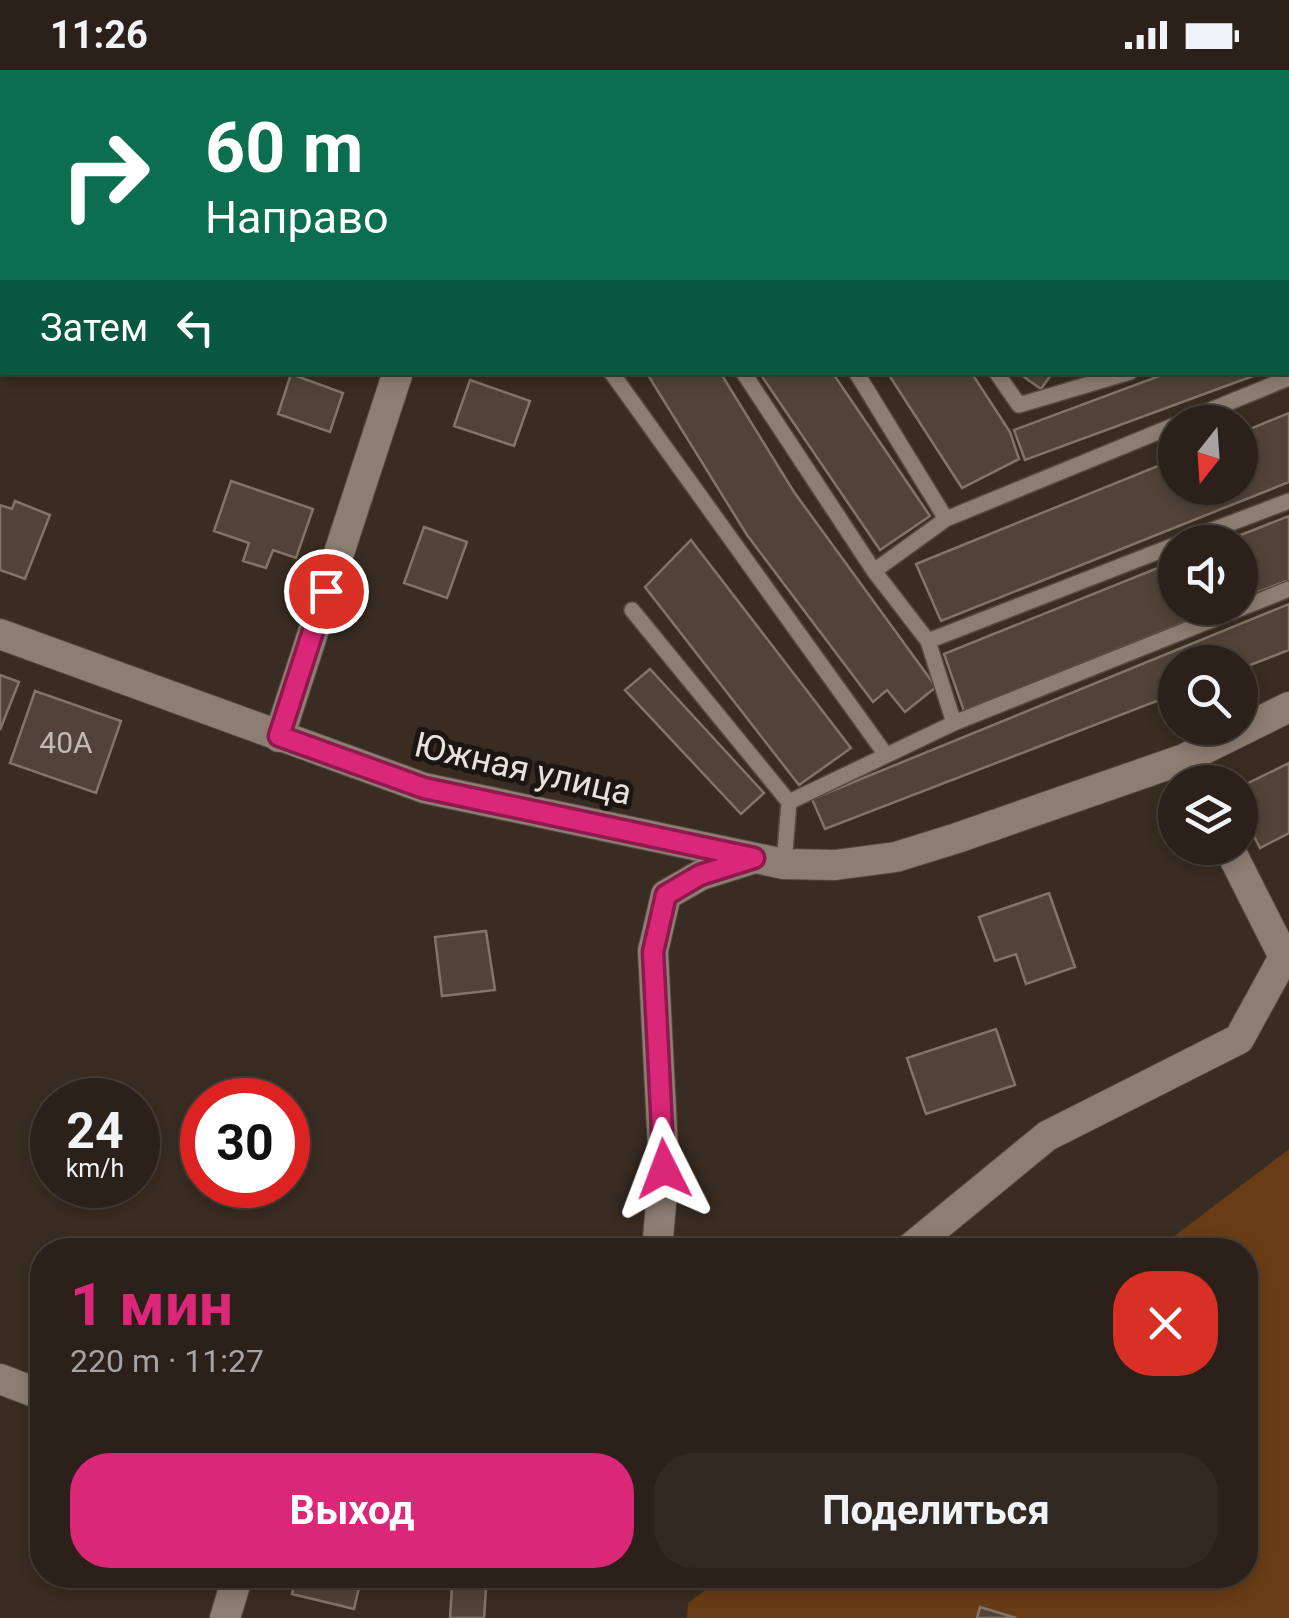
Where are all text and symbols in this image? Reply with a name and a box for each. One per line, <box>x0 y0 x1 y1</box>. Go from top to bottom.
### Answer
text: 11:26 <box>50 13 148 57</box>
text: 60 m <box>205 107 363 189</box>
icon: right <box>40 110 170 240</box>
text: Направо <box>205 191 389 244</box>
icon: left <box>168 300 223 355</box>
text: Затем <box>40 306 148 350</box>
north arrow <box>1158 405 1258 505</box>
map controls <box>1158 405 1258 865</box>
button: sound <box>1158 525 1258 625</box>
pin <box>284 549 369 634</box>
icon: arrive <box>299 564 354 619</box>
button: search <box>1158 645 1258 745</box>
street label: Южная улица <box>411 724 635 814</box>
house number: 40А <box>39 725 93 760</box>
button: layers <box>1158 765 1258 865</box>
speed limit sign: 30 <box>180 1078 310 1208</box>
text: 24 <box>66 1102 124 1160</box>
position arrow <box>612 1117 716 1221</box>
text: km/h <box>66 1154 124 1183</box>
text: 1 мин <box>70 1269 233 1340</box>
button: close <box>1113 1271 1218 1376</box>
text: 220 m · 11:27 <box>70 1342 264 1380</box>
button: Выход <box>70 1453 634 1568</box>
button: Поделиться <box>654 1453 1218 1568</box>

